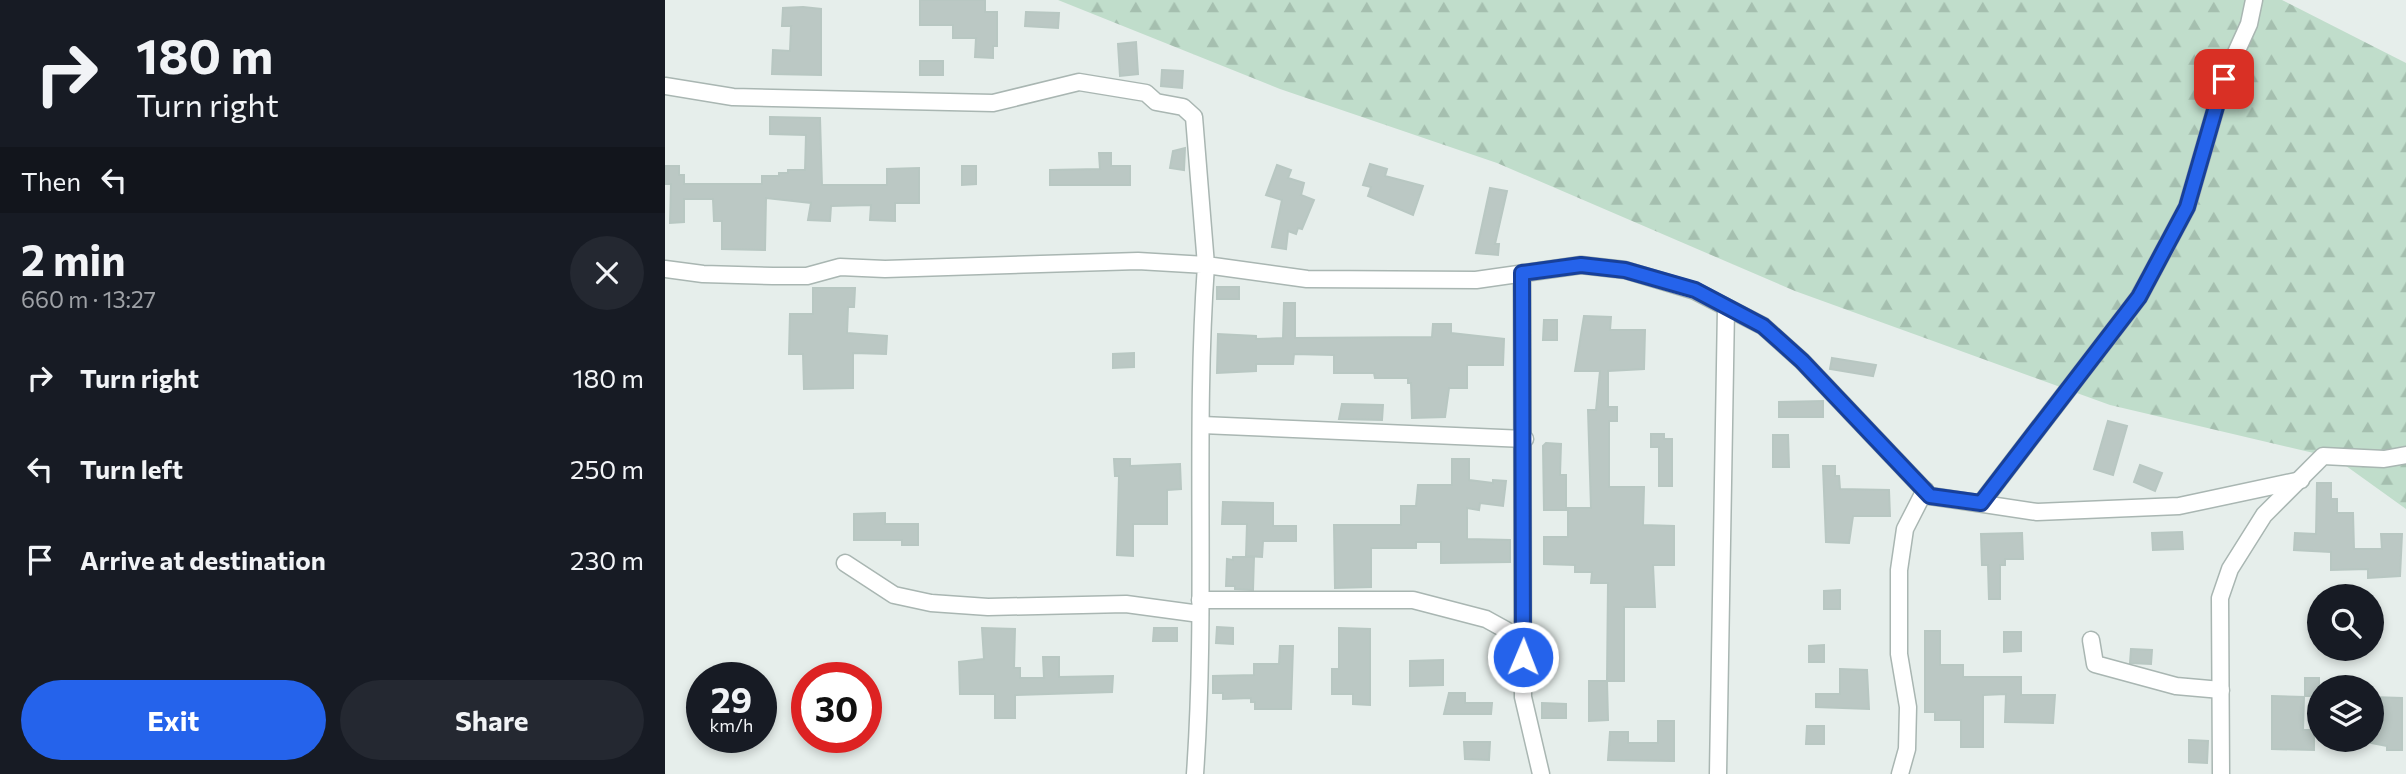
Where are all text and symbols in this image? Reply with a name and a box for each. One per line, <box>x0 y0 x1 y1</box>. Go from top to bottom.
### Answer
text: 180 m <box>136 24 273 84</box>
icon: right <box>21 28 112 119</box>
pin <box>2194 49 2254 109</box>
icon: arrive <box>2205 60 2243 98</box>
text: Turn right <box>136 84 279 124</box>
icon: left <box>95 161 133 199</box>
text: Then <box>21 165 81 196</box>
text: 2 min <box>21 233 126 285</box>
button: close <box>570 236 644 310</box>
text: 660 m · 13:27 <box>21 285 156 313</box>
icon: right <box>21 359 59 397</box>
text: Turn right <box>80 362 199 393</box>
text: 180 m <box>572 362 644 393</box>
icon: left <box>21 450 59 488</box>
text: Turn left <box>80 453 183 484</box>
text: 250 m <box>570 453 644 484</box>
icon: arrive <box>21 541 59 579</box>
text: Arrive at destination <box>80 544 326 575</box>
text: 230 m <box>570 544 644 575</box>
map controls <box>2307 584 2384 752</box>
button: search <box>2307 584 2384 661</box>
position arrow <box>1486 620 1560 694</box>
speed limit sign: 30 <box>791 662 882 753</box>
button: layers <box>2307 675 2384 752</box>
text: 29 <box>711 677 752 720</box>
button: Exit <box>21 680 326 760</box>
button: Share <box>340 680 644 760</box>
text: km/h <box>710 714 753 736</box>

